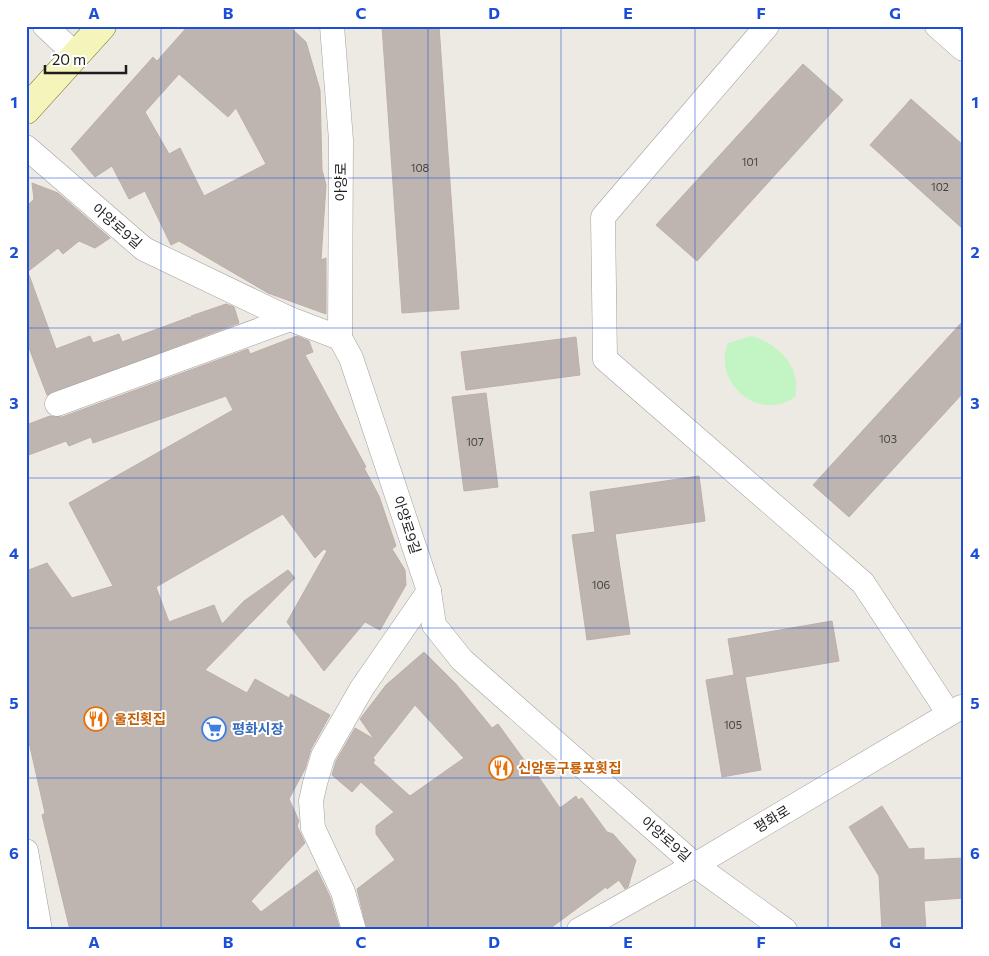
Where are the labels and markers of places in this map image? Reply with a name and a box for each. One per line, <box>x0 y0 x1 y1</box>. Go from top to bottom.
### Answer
restaurant icon: 울진횟집 <box>83 706 109 732</box>
place label: 울진횟집 <box>114 710 166 727</box>
supermarket icon: 평화시장 <box>201 716 227 742</box>
place label: 평화시장 <box>232 720 284 737</box>
restaurant icon: 신암동구룡포횟집 <box>488 755 514 781</box>
place label: 신암동구룡포횟집 <box>518 759 621 776</box>

